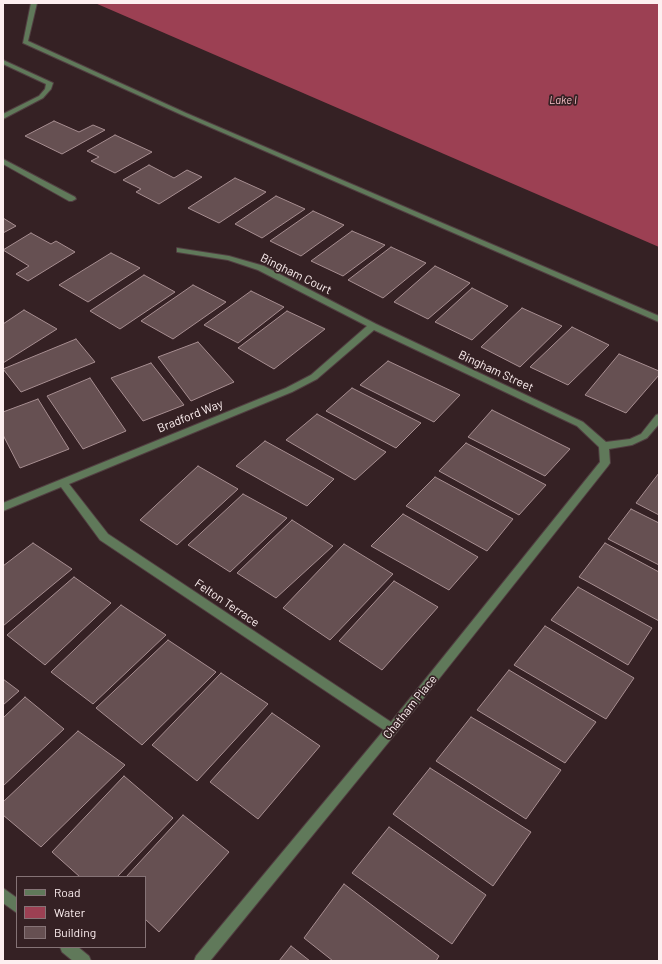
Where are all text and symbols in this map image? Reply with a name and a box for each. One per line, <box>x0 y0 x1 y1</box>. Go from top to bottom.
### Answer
water label: Lake I <box>549 93 577 107</box>
street label: Bingham Court <box>258 251 334 297</box>
street label: Bingham Street <box>456 347 536 395</box>
street label: Bradford Way <box>155 396 225 436</box>
street label: Felton Terrace <box>192 576 262 630</box>
street label: Chatham Place <box>380 672 440 742</box>
legend <box>16 876 146 948</box>
text: Road <box>54 885 81 899</box>
text: Water <box>54 905 85 919</box>
text: Building <box>54 925 96 939</box>

